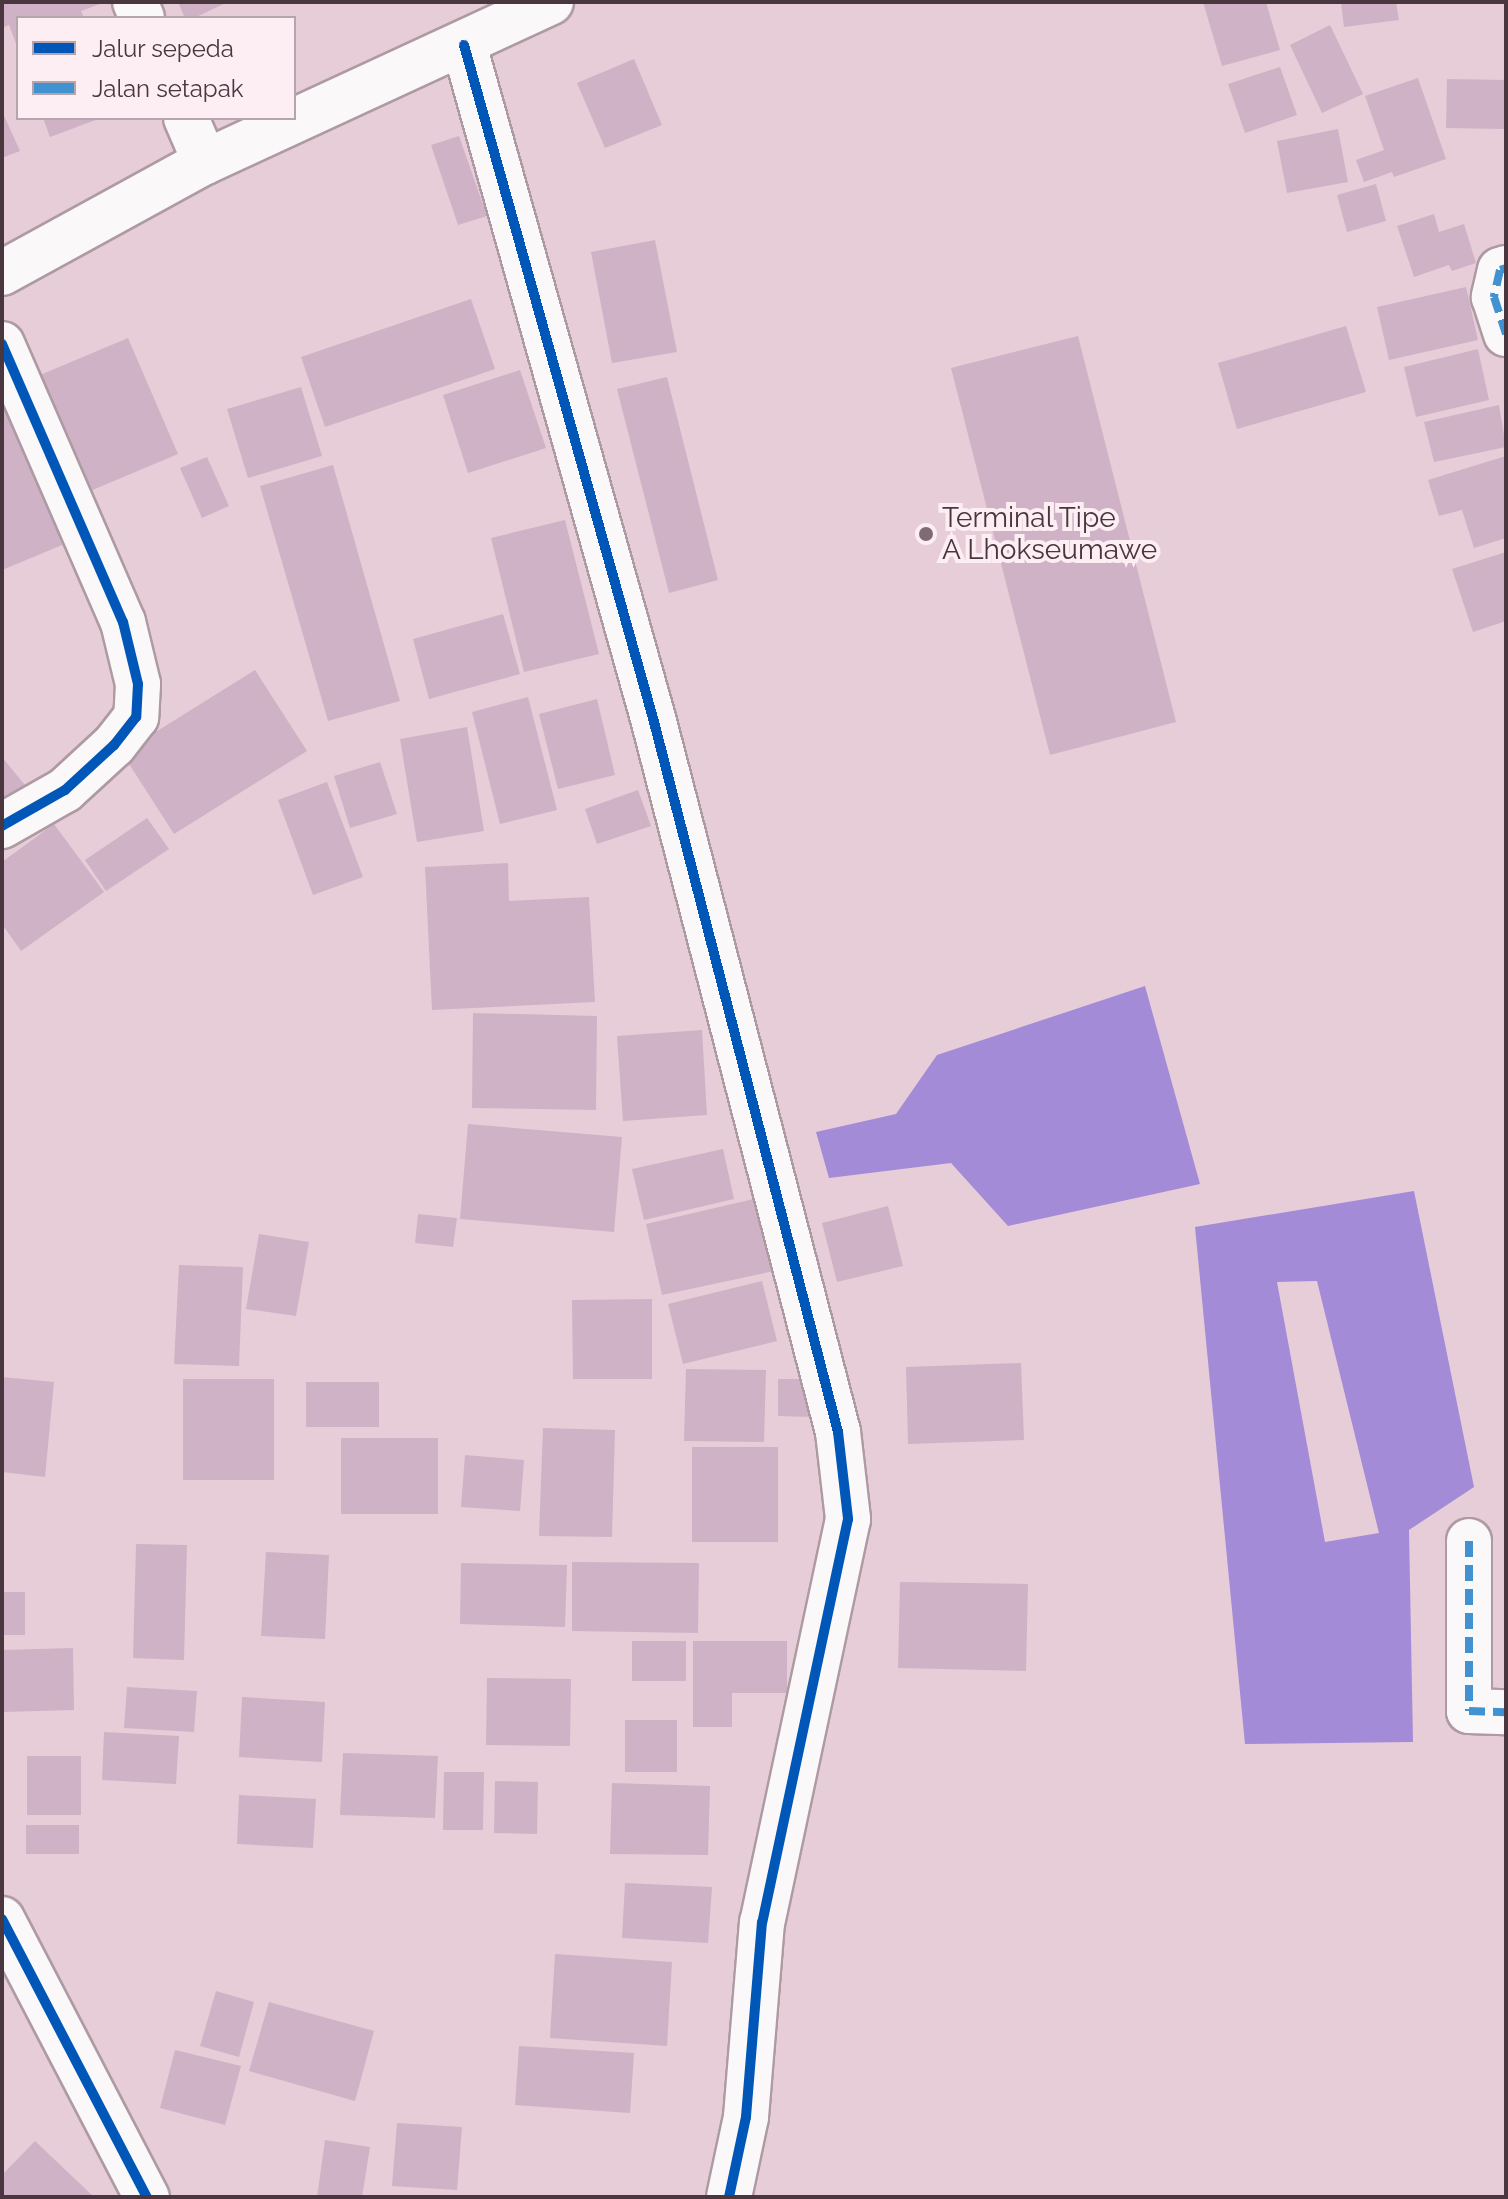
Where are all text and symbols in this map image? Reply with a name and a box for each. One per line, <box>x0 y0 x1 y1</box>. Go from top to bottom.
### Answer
legend <box>16 16 296 120</box>
text: Jalur sepeda <box>92 34 234 63</box>
text: Jalan setapak <box>92 74 243 103</box>
place label: Terminal Tipe A Lhokseumawe <box>942 501 1158 567</box>
marker: Terminal Tipe A Lhokseumawe <box>917 525 935 543</box>

